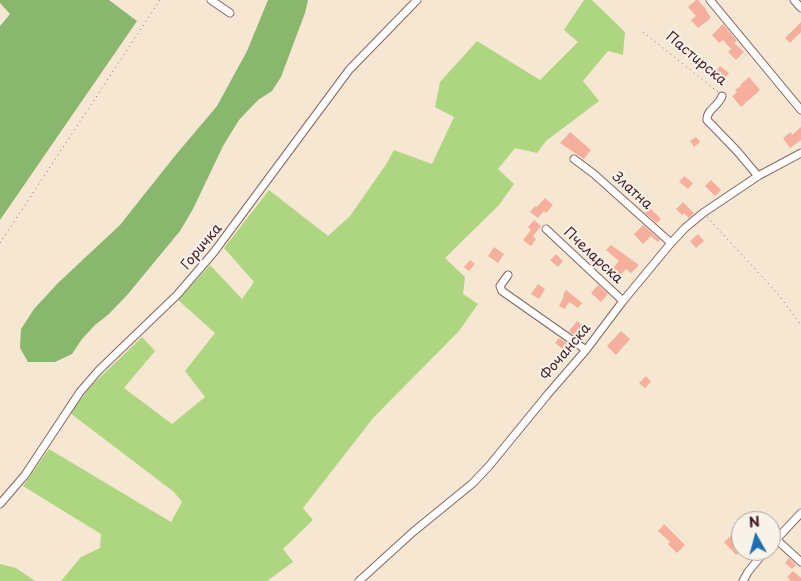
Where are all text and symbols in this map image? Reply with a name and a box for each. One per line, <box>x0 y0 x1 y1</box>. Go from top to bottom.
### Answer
street label: Пастирска <box>662 29 730 89</box>
street label: Златна <box>608 169 656 213</box>
street label: Горичка <box>178 221 226 273</box>
street label: Пчеларска <box>560 224 626 288</box>
street label: Фочанска <box>537 320 595 384</box>
north arrow <box>731 511 781 561</box>
text: N <box>747 511 761 533</box>

